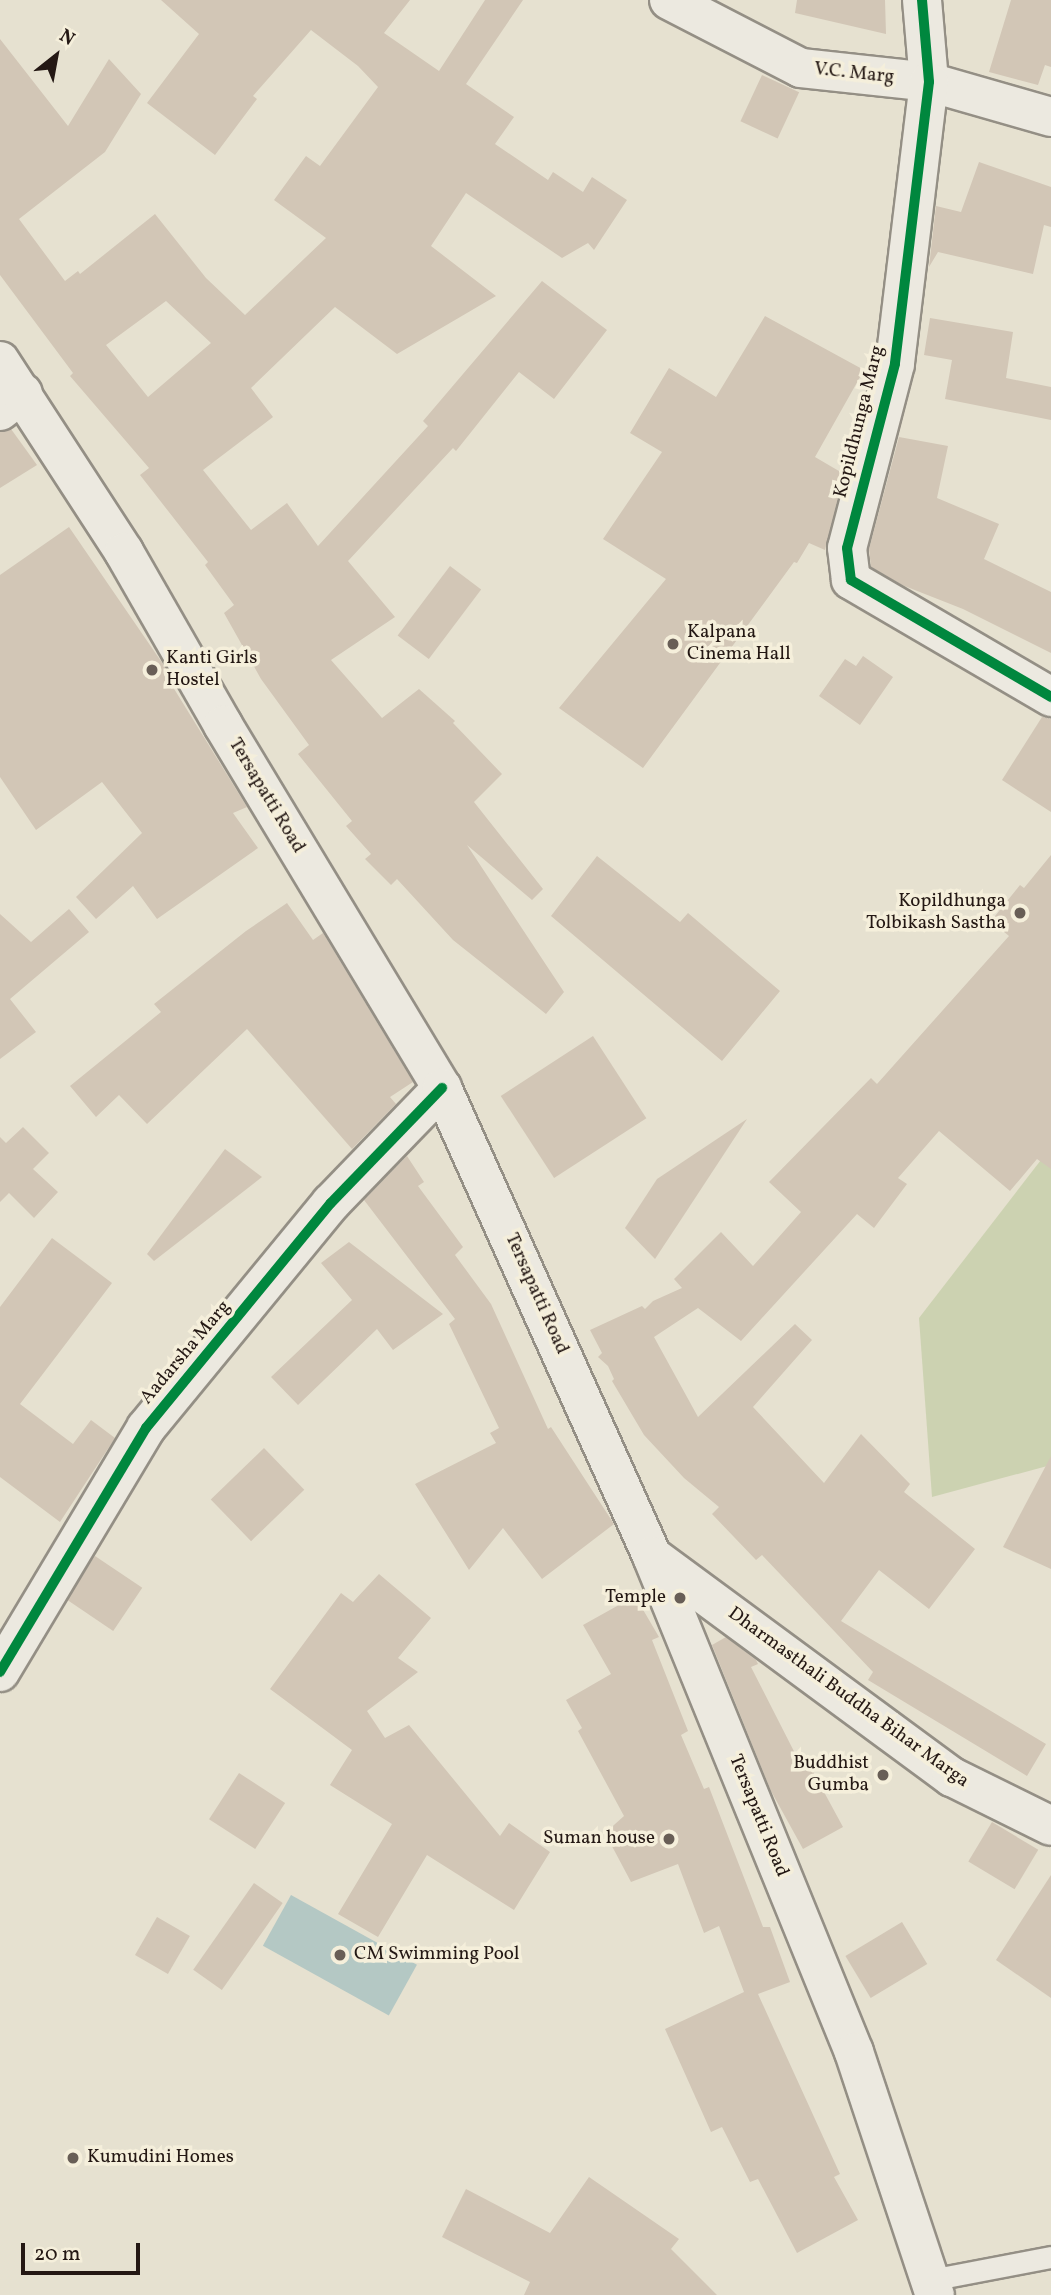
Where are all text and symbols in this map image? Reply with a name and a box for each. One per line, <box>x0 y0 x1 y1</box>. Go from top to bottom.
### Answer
north arrow <box>21 21 91 91</box>
text: N <box>54 23 79 53</box>
street label: V.C. Marg <box>813 58 895 90</box>
street label: Kopildhunga Marg <box>830 343 890 501</box>
place label: Kalpana Cinema Hall <box>687 622 791 666</box>
marker: Kalpana Cinema Hall <box>665 636 681 652</box>
place label: Kanti Girls Hostel <box>166 648 257 692</box>
marker: Kanti Girls Hostel <box>144 662 160 678</box>
street label: Tersapatti Road <box>223 734 309 858</box>
place label: Kopildhunga Tolbikash Sastha <box>866 891 1006 935</box>
marker: Kopildhunga Tolbikash Sastha <box>1012 905 1028 921</box>
street label: Tersapatti Road <box>499 1230 573 1358</box>
street label: Aadarsha Marg <box>136 1296 236 1410</box>
place label: Temple <box>605 1587 666 1609</box>
marker: Temple <box>672 1590 688 1606</box>
street label: Dharmasthali Buddha Bihar Marga <box>723 1603 973 1793</box>
street label: Tersapatti Road <box>723 1751 793 1881</box>
place label: Buddhist Gumba <box>793 1753 869 1797</box>
marker: Buddhist Gumba <box>875 1767 891 1783</box>
place label: Suman house <box>543 1828 655 1850</box>
marker: Suman house <box>661 1831 677 1847</box>
place label: CM Swimming Pool <box>354 1944 519 1966</box>
marker: CM Swimming Pool <box>332 1947 348 1963</box>
place label: Kumudini Homes <box>87 2147 234 2169</box>
marker: Kumudini Homes <box>65 2150 81 2166</box>
scale bar <box>24 2228 144 2272</box>
text: 20 m <box>34 2240 80 2269</box>

